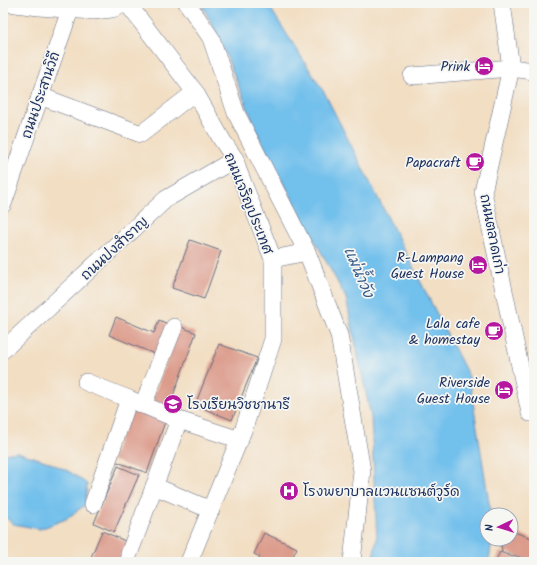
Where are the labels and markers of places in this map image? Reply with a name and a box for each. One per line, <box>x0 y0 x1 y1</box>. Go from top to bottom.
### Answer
hotel icon: Prink <box>473 55 495 77</box>
place label: Prink <box>440 56 470 78</box>
cafe icon: Papacraft <box>464 151 486 173</box>
place label: Papacraft <box>405 152 462 174</box>
place label: R-Lampang Guest House <box>391 247 465 285</box>
hotel icon: R-Lampang Guest House <box>467 254 489 276</box>
place label: Lala cafe & homestay <box>409 313 481 351</box>
cafe icon: Lala cafe & homestay <box>483 320 505 342</box>
place label: Riverside Guest House <box>417 372 491 410</box>
hotel icon: Riverside Guest House <box>493 379 515 401</box>
school or university icon: โรงเรียนวิชชานารี <box>162 393 184 415</box>
place label: โรงเรียนวิชชานารี <box>187 394 290 416</box>
hospital icon: โรงพยาบาลแวนแซนต์วูร์ด <box>278 480 300 502</box>
place label: โรงพยาบาลแวนแซนต์วูร์ด <box>303 481 460 503</box>

